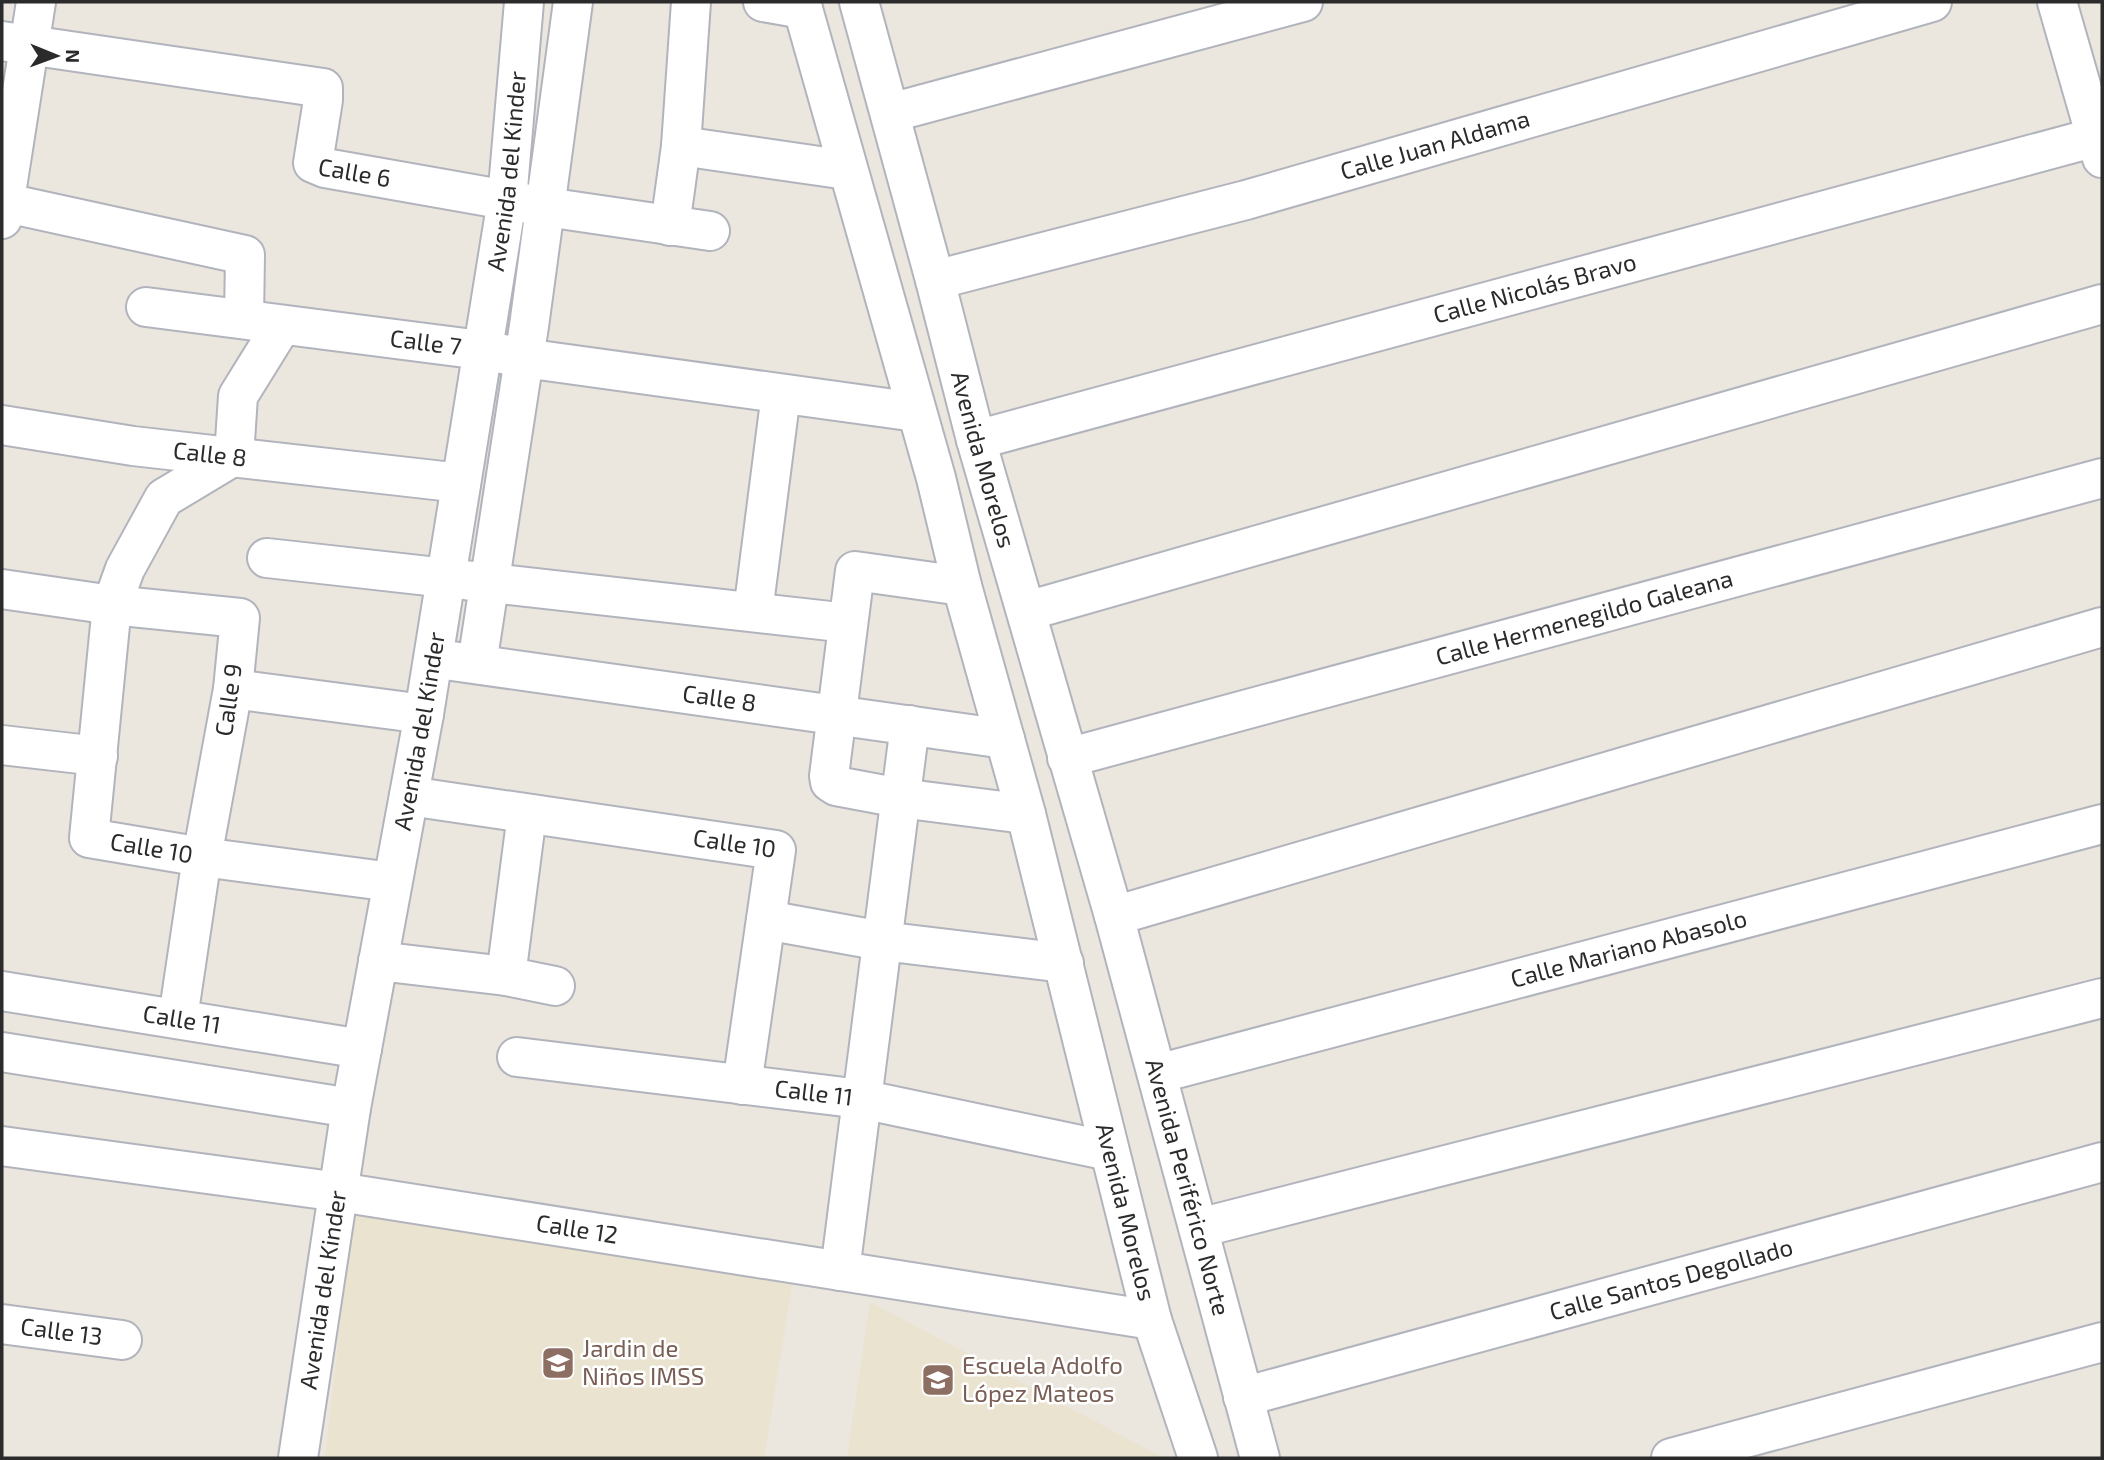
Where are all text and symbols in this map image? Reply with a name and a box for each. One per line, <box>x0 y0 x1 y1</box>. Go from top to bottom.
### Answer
north arrow <box>21 21 91 91</box>
text: N <box>62 49 85 63</box>
street label: Avenida del Kinder <box>480 70 531 273</box>
street label: Calle Juan Aldama <box>1337 103 1533 185</box>
street label: Calle 6 <box>316 151 393 192</box>
street label: Calle Nicolás Bravo <box>1430 246 1639 329</box>
street label: Calle 7 <box>388 322 463 360</box>
street label: Avenida Morelos <box>946 368 1022 551</box>
street label: Calle 8 <box>172 435 248 472</box>
street label: Calle Hermenegildo Galeana <box>1432 563 1736 671</box>
street label: Avenida del Kinder <box>387 629 450 833</box>
street label: Calle 9 <box>208 662 247 738</box>
street label: Calle 8 <box>681 678 758 717</box>
street label: Calle 10 <box>691 822 778 863</box>
street label: Calle 10 <box>108 826 195 868</box>
street label: Calle Mariano Abasolo <box>1507 903 1750 993</box>
street label: Calle 11 <box>141 998 223 1039</box>
street label: Avenida Periférico Norte <box>1140 1055 1237 1319</box>
street label: Calle 11 <box>773 1073 855 1111</box>
street label: Avenida Morelos <box>1091 1120 1163 1304</box>
street label: Avenida del Kinder <box>293 1188 351 1391</box>
street label: Calle 12 <box>534 1207 620 1249</box>
street label: Calle Santos Degollado <box>1546 1231 1796 1325</box>
street label: Calle 13 <box>19 1311 104 1350</box>
place label: Jardin de Niños IMSS <box>582 1333 704 1390</box>
school or university icon: Jardin de Niños IMSS <box>539 1344 577 1382</box>
place label: Escuela Adolfo López Mateos <box>962 1350 1123 1407</box>
school or university icon: Escuela Adolfo López Mateos <box>919 1361 957 1399</box>

